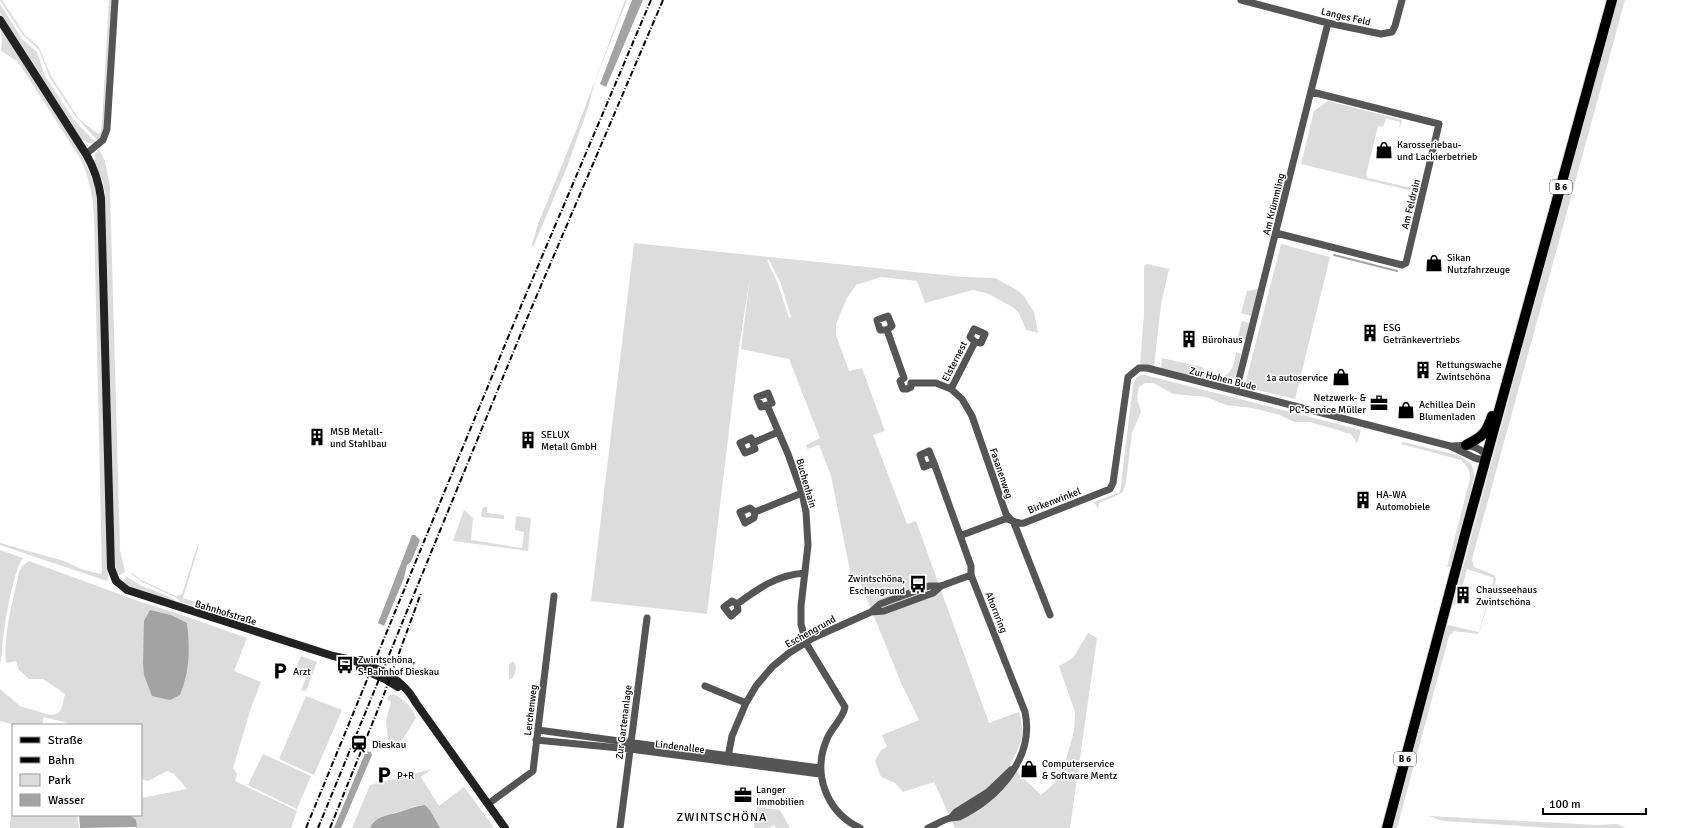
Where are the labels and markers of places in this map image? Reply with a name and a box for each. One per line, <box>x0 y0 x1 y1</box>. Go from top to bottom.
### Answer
place label: Karosseriebau- und Lackierbetrieb <box>1397 139 1477 163</box>
shop icon: Karosseriebau- und Lackierbetrieb <box>1374 140 1394 160</box>
place label: Sikan Nutzfahrzeuge <box>1447 252 1510 276</box>
shop icon: Sikan Nutzfahrzeuge <box>1424 253 1444 273</box>
place label: ESG Getränkevertriebs <box>1383 322 1460 346</box>
building icon: ESG Getränkevertriebs <box>1360 323 1380 343</box>
building icon: Bürohaus <box>1179 329 1199 349</box>
place label: Bürohaus <box>1202 334 1243 346</box>
place label: Rettungswache Zwintschöna <box>1436 359 1502 383</box>
building icon: Rettungswache Zwintschöna <box>1413 360 1433 380</box>
shop icon: 1a autoservice <box>1331 367 1351 387</box>
place label: 1a autoservice <box>1266 372 1328 384</box>
place label: Netzwerk- & PC-Service Müller <box>1289 392 1367 416</box>
office icon: Netzwerk- & PC-Service Müller <box>1369 393 1389 413</box>
place label: Achillea Dein Blumenladen <box>1419 399 1476 423</box>
shop icon: Achillea Dein Blumenladen <box>1396 400 1416 420</box>
place label: MSB Metall- und Stahlbau <box>330 426 387 450</box>
building icon: MSB Metall- und Stahlbau <box>307 427 327 447</box>
place label: SELUX Metall GmbH <box>541 429 597 453</box>
building icon: SELUX Metall GmbH <box>518 430 538 450</box>
place label: HA-WA Automobiele <box>1376 489 1430 513</box>
building icon: HA-WA Automobiele <box>1353 490 1373 510</box>
place label: Zwintschöna, Eschengrund <box>848 573 905 597</box>
bus stop icon: Zwintschöna, Eschengrund <box>908 574 928 594</box>
place label: Chausseehaus Zwintschöna <box>1476 584 1538 608</box>
building icon: Chausseehaus Zwintschöna <box>1453 585 1473 605</box>
place label: Zwintschöna, S-Bahnhof Dieskau <box>358 654 439 678</box>
bus stop icon: Zwintschöna, S-Bahnhof Dieskau <box>335 655 355 675</box>
parking icon: Arzt <box>270 661 290 681</box>
place label: Arzt <box>293 666 311 678</box>
station icon: Dieskau <box>349 734 369 754</box>
place label: Dieskau <box>372 739 406 751</box>
place label: Computerservice & Software Mentz <box>1042 758 1118 782</box>
shop icon: Computerservice & Software Mentz <box>1019 759 1039 779</box>
parking icon: P+R <box>374 765 394 785</box>
place label: P+R <box>397 770 414 782</box>
place label: Langer Immobilien <box>756 784 804 808</box>
office icon: Langer Immobilien <box>733 785 753 805</box>

